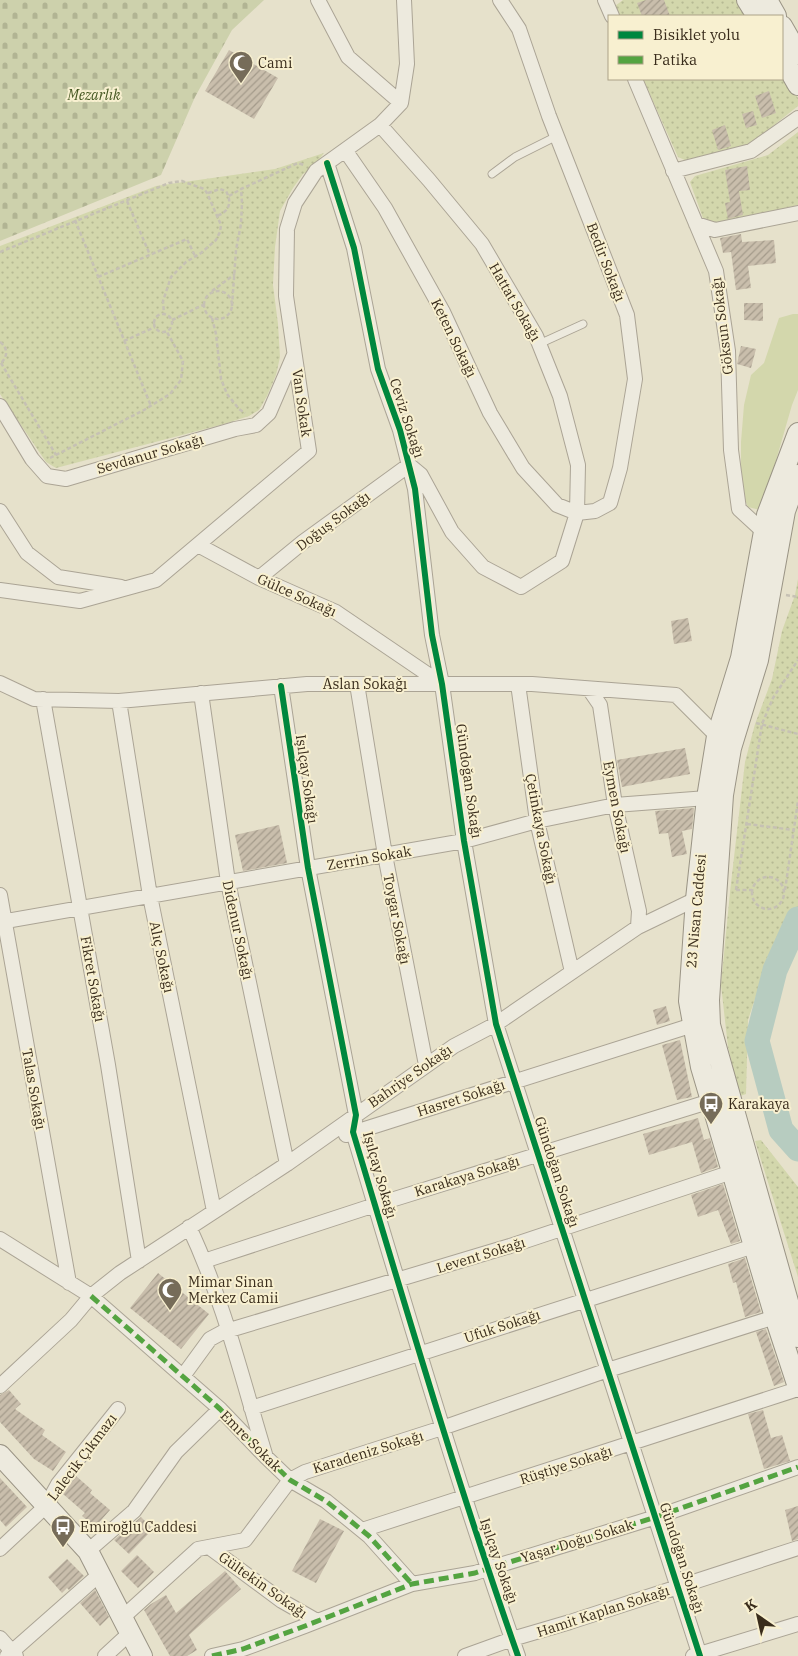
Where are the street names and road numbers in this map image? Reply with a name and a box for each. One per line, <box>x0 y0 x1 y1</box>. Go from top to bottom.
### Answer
street label: Bedir Sokağı <box>583 220 629 304</box>
street label: Hattat Sokağı <box>485 259 545 345</box>
street label: Göksun Sokağı <box>707 276 737 376</box>
street label: Keten Sokağı <box>427 296 481 380</box>
street label: Van Sokak <box>288 368 316 439</box>
street label: Ceviz Sokağı <box>386 376 428 460</box>
street label: Sevdanur Sokağı <box>95 430 205 478</box>
street label: Doğuş Sokağı <box>292 487 374 555</box>
street label: Gülce Sokağı <box>255 570 339 620</box>
street label: Aslan Sokağı <box>323 675 407 693</box>
street label: Gündoğan Sokağı <box>452 723 486 839</box>
street label: Işılçay Sokağı <box>292 733 322 825</box>
street label: Eymen Sokağı <box>599 759 635 855</box>
street label: Çetinkaya Sokağı <box>521 772 561 886</box>
street label: Zerrin Sokak <box>325 842 413 874</box>
street label: 23 Nisan Caddesi <box>682 853 710 969</box>
street label: Toygar Sokağı <box>379 872 415 966</box>
street label: Didenur Sokağı <box>219 879 257 981</box>
street label: Alıç Sokağı <box>146 920 178 994</box>
street label: Fikret Sokağı <box>77 935 109 1023</box>
street label: Bahriye Sokağı <box>365 1040 455 1112</box>
street label: Talas Sokağı <box>18 1047 50 1131</box>
street label: Hasret Sokağı <box>415 1075 507 1121</box>
street label: Gündoğan Sokağı <box>531 1114 583 1230</box>
street label: Işılçay Sokağı <box>359 1129 401 1221</box>
street label: Karakaya Sokağı <box>412 1151 522 1201</box>
street label: Levent Sokağı <box>434 1233 528 1277</box>
street label: Ufuk Sokağı <box>462 1305 542 1347</box>
street label: Emre Sokak <box>217 1407 286 1476</box>
street label: Lalecik Çıkmazı <box>43 1410 121 1504</box>
street label: Karadeniz Sokağı <box>310 1427 426 1477</box>
street label: Rüştiye Sokağı <box>518 1442 614 1488</box>
street label: Gündoğan Sokağı <box>656 1500 708 1616</box>
street label: Yaşar Doğu Sokak <box>518 1515 636 1567</box>
street label: Işılçay Sokağı <box>476 1516 522 1606</box>
street label: Gültekin Sokağı <box>215 1548 311 1622</box>
street label: Hamit Kaplan Sokağı <box>534 1581 672 1641</box>

